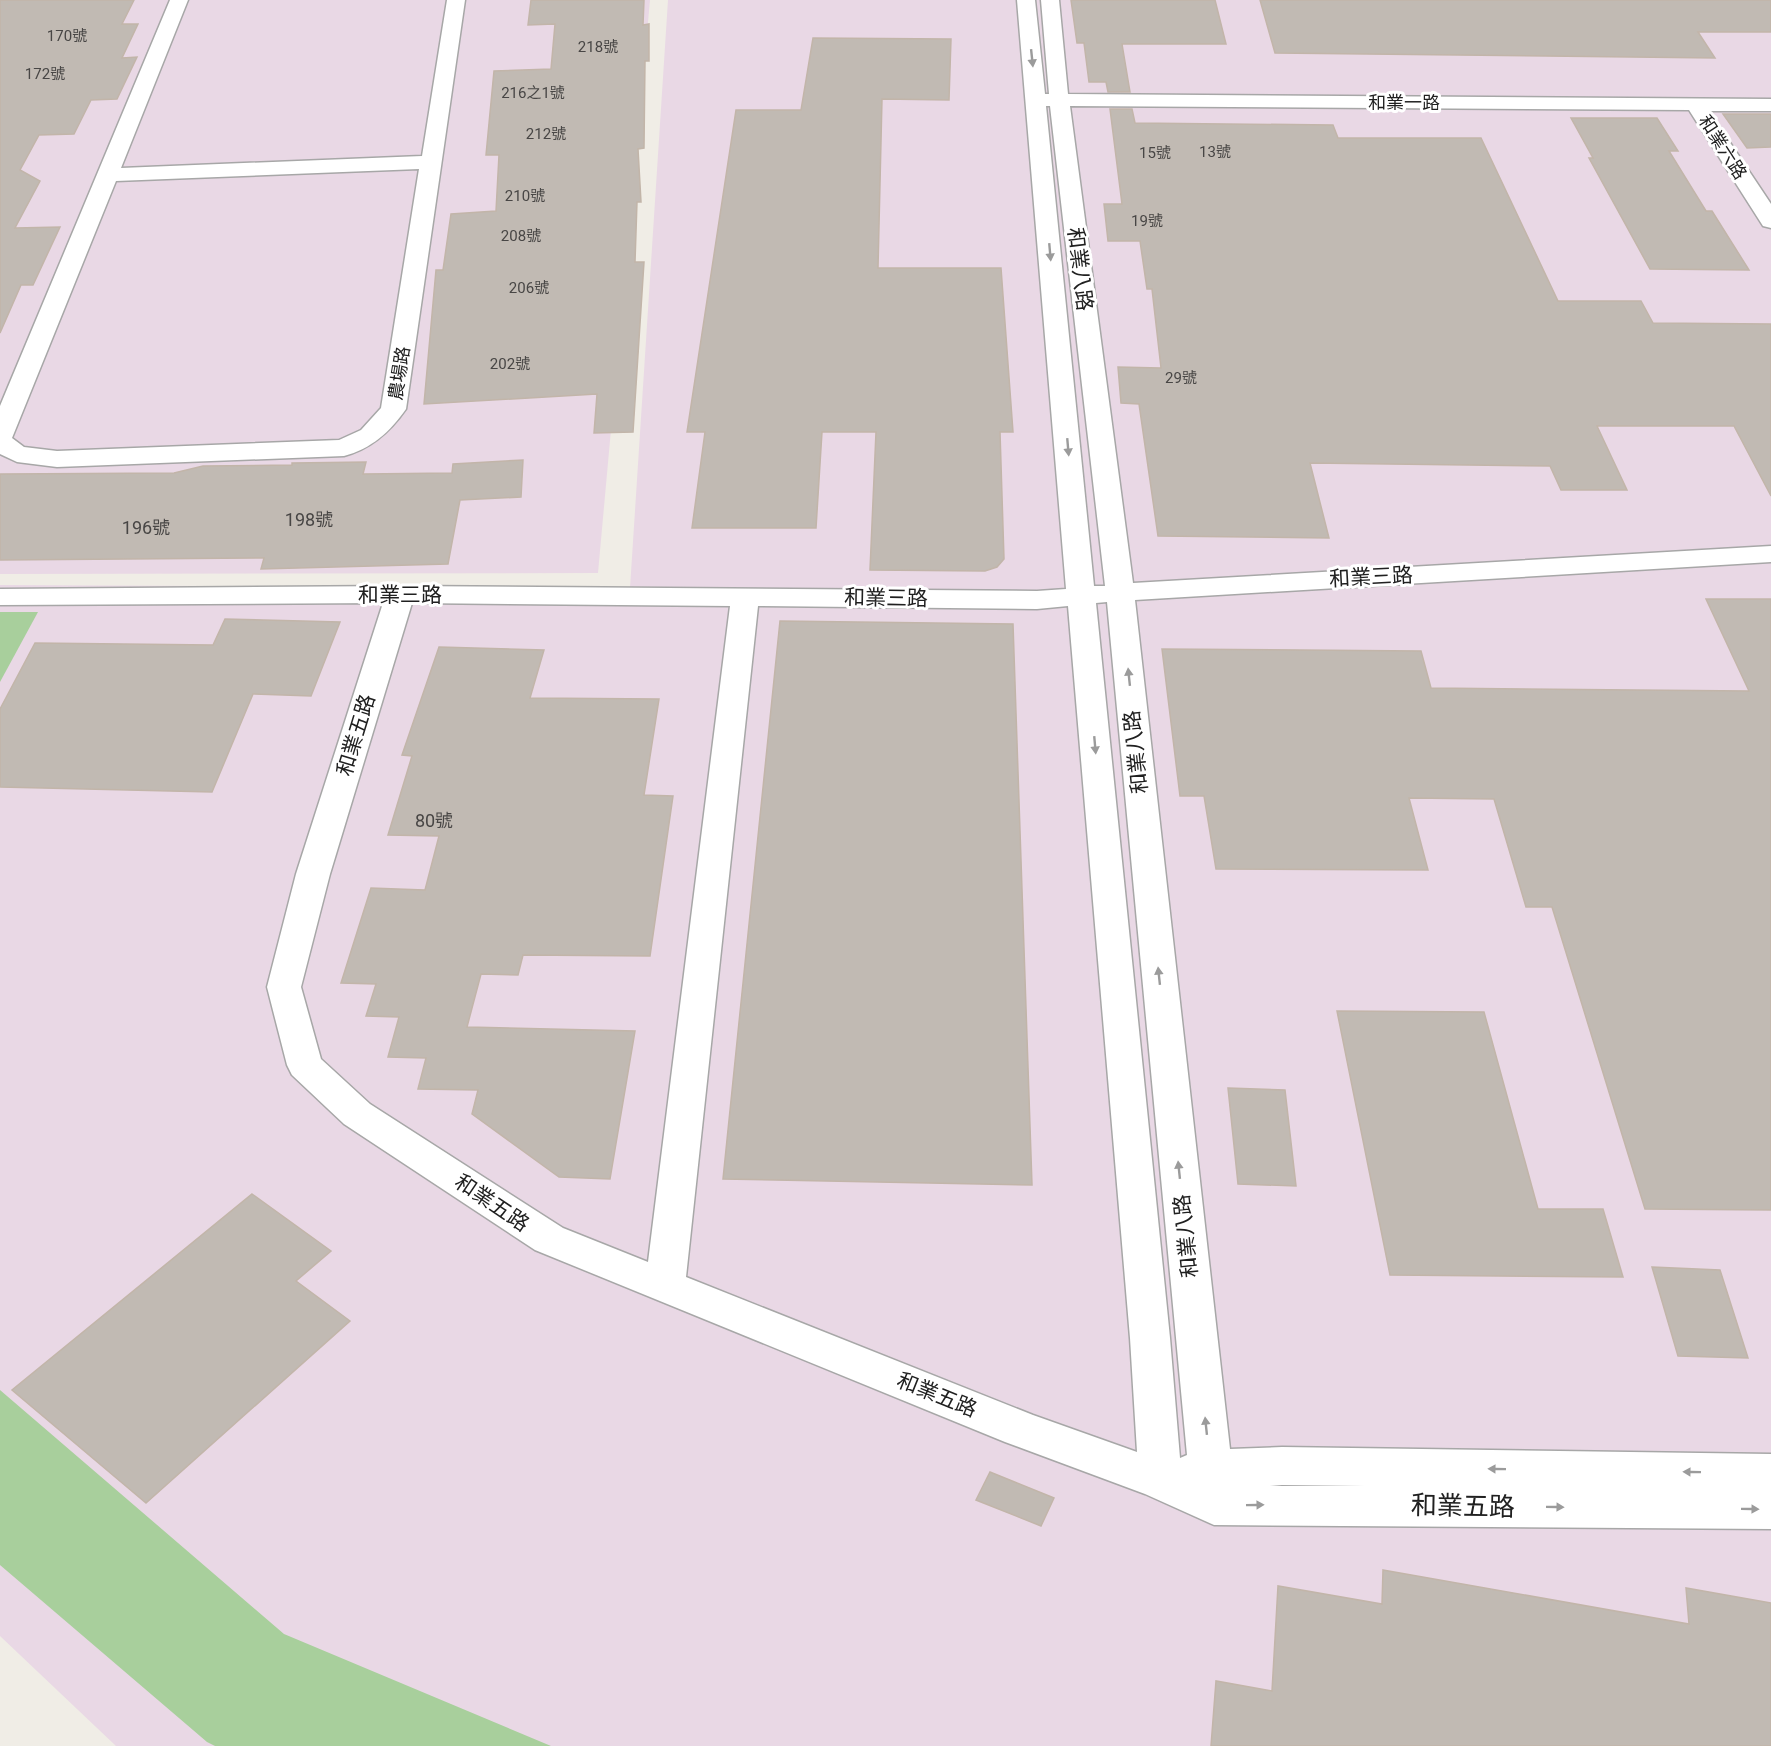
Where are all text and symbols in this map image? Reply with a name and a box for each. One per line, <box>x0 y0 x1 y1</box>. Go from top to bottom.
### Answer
house number: 170號 <box>47 27 87 45</box>
house number: 218號 <box>578 38 618 56</box>
one-way arrow <box>1027 49 1037 68</box>
house number: 172號 <box>25 65 65 83</box>
house number: 216之1號 <box>501 84 565 102</box>
street label: 和業一路 <box>1368 92 1440 113</box>
street label: 和業六路 <box>1695 111 1751 183</box>
house number: 212號 <box>526 125 566 143</box>
house number: 13號 <box>1199 143 1231 161</box>
house number: 15號 <box>1139 144 1171 162</box>
house number: 210號 <box>505 187 545 205</box>
house number: 19號 <box>1131 212 1163 230</box>
street label: 和業八路 <box>1063 226 1097 312</box>
house number: 208號 <box>501 227 541 245</box>
one-way arrow <box>1045 243 1055 262</box>
house number: 206號 <box>509 279 549 297</box>
street label: 農場路 <box>384 345 414 401</box>
house number: 202號 <box>490 355 530 373</box>
house number: 29號 <box>1165 369 1197 387</box>
one-way arrow <box>1063 437 1072 456</box>
house number: 198號 <box>285 509 333 530</box>
house number: 196號 <box>122 517 170 538</box>
street label: 和業三路 <box>1328 563 1414 591</box>
street label: 和業三路 <box>358 583 442 607</box>
street label: 和業三路 <box>844 585 928 611</box>
one-way arrow <box>1124 668 1134 687</box>
street label: 和業五路 <box>332 691 380 779</box>
street label: 和業八路 <box>1120 709 1152 795</box>
one-way arrow <box>1090 736 1100 755</box>
house number: 80號 <box>415 810 453 831</box>
one-way arrow <box>1155 966 1164 985</box>
one-way arrow <box>1175 1160 1184 1179</box>
street label: 和業五路 <box>450 1170 534 1236</box>
street label: 和業八路 <box>1170 1193 1202 1279</box>
street label: 和業五路 <box>894 1368 980 1422</box>
one-way arrow <box>1201 1417 1211 1436</box>
one-way arrow <box>1487 1464 1506 1474</box>
one-way arrow <box>1682 1467 1701 1477</box>
street label: 和業五路 <box>1411 1490 1515 1522</box>
one-way arrow <box>1245 1500 1264 1509</box>
one-way arrow <box>1545 1502 1564 1512</box>
one-way arrow <box>1740 1504 1759 1514</box>

